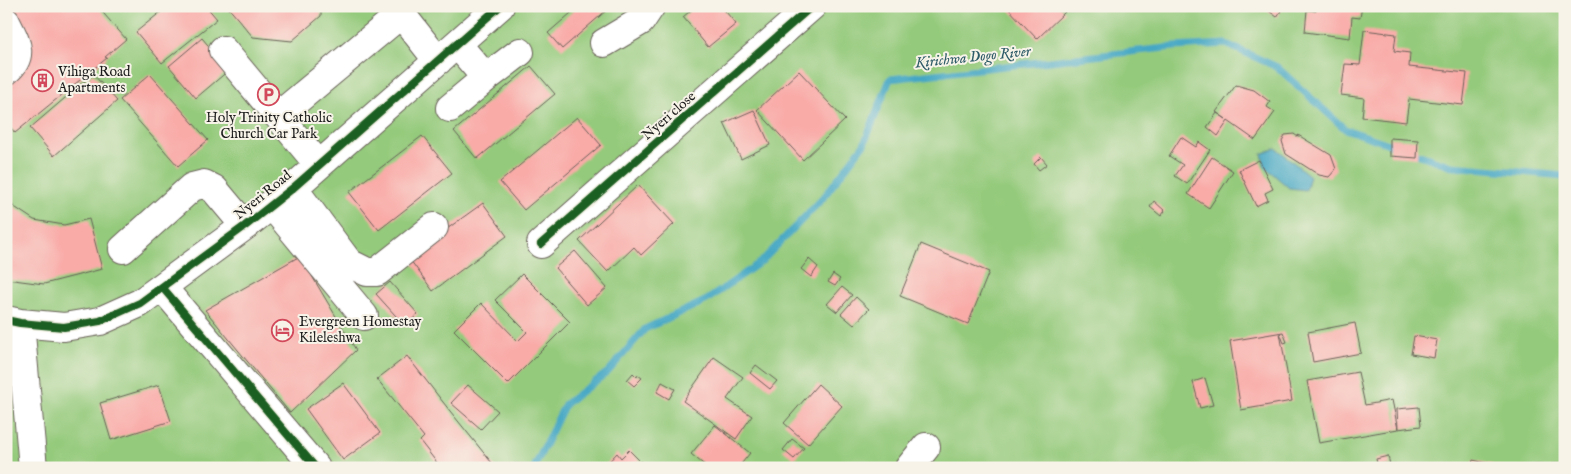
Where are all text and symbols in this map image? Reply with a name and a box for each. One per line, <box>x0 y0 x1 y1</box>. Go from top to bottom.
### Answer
water label: Kirichwa Dogo River <box>913 41 1033 74</box>
place label: Vihiga Road Apartments <box>57 63 131 97</box>
building icon: Vihiga Road Apartments <box>30 68 54 92</box>
parking icon: Holy Trinity Catholic Church Car Park <box>257 83 281 107</box>
street label: Nyeri close <box>638 87 700 144</box>
place label: Holy Trinity Catholic Church Car Park <box>206 109 332 143</box>
street label: Nyeri Road <box>231 166 296 224</box>
place label: Evergreen Homestay Kileleshwa <box>299 313 422 347</box>
hotel icon: Evergreen Homestay Kileleshwa <box>271 318 295 342</box>

